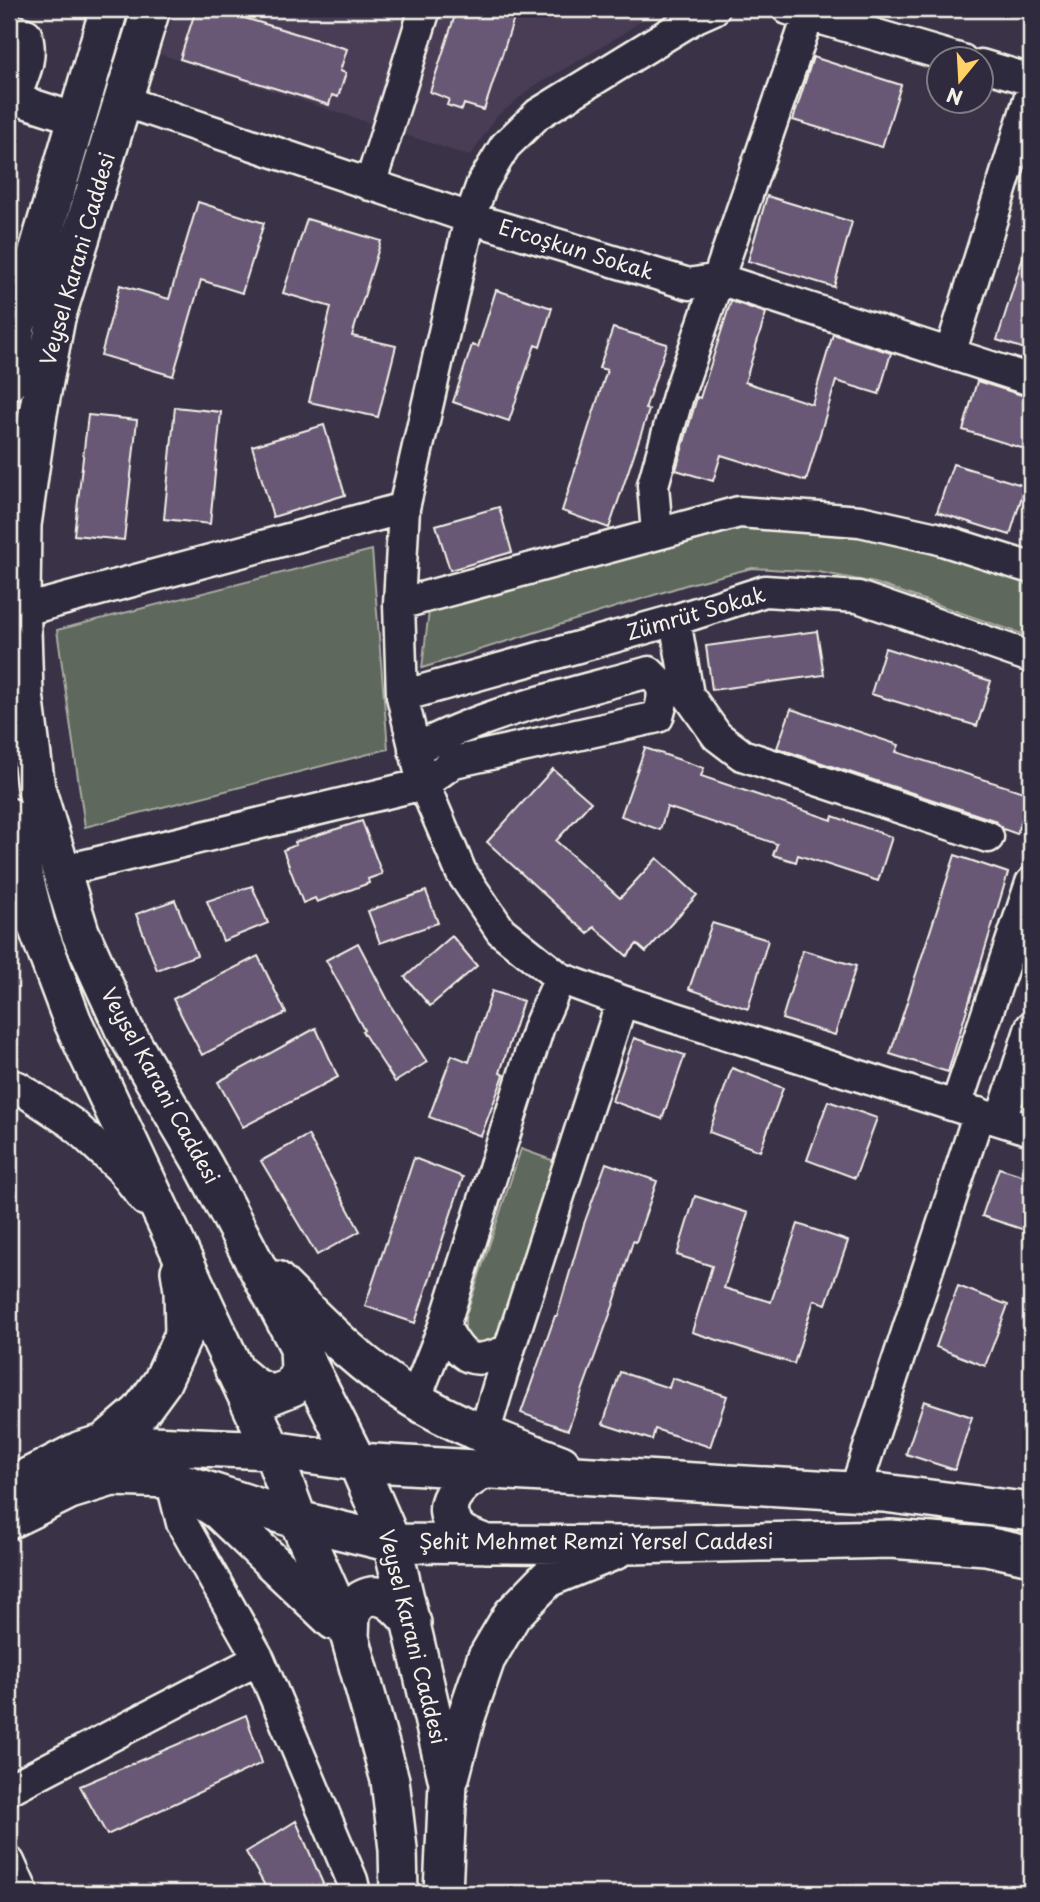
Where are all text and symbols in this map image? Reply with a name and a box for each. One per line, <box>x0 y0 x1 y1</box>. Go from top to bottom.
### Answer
north arrow <box>925 46 995 116</box>
text: N <box>943 81 966 113</box>
street label: Veysel Karani Caddesi <box>30 148 122 369</box>
street label: Ercoşkun Sokak <box>495 209 658 287</box>
street label: Zümrüt Sokak <box>622 577 769 647</box>
street label: Veysel Karani Caddesi <box>94 981 229 1189</box>
street label: Şehit Mehmet Remzi Yersel Caddesi <box>419 1524 773 1556</box>
street label: Veysel Karani Caddesi <box>372 1526 456 1747</box>

